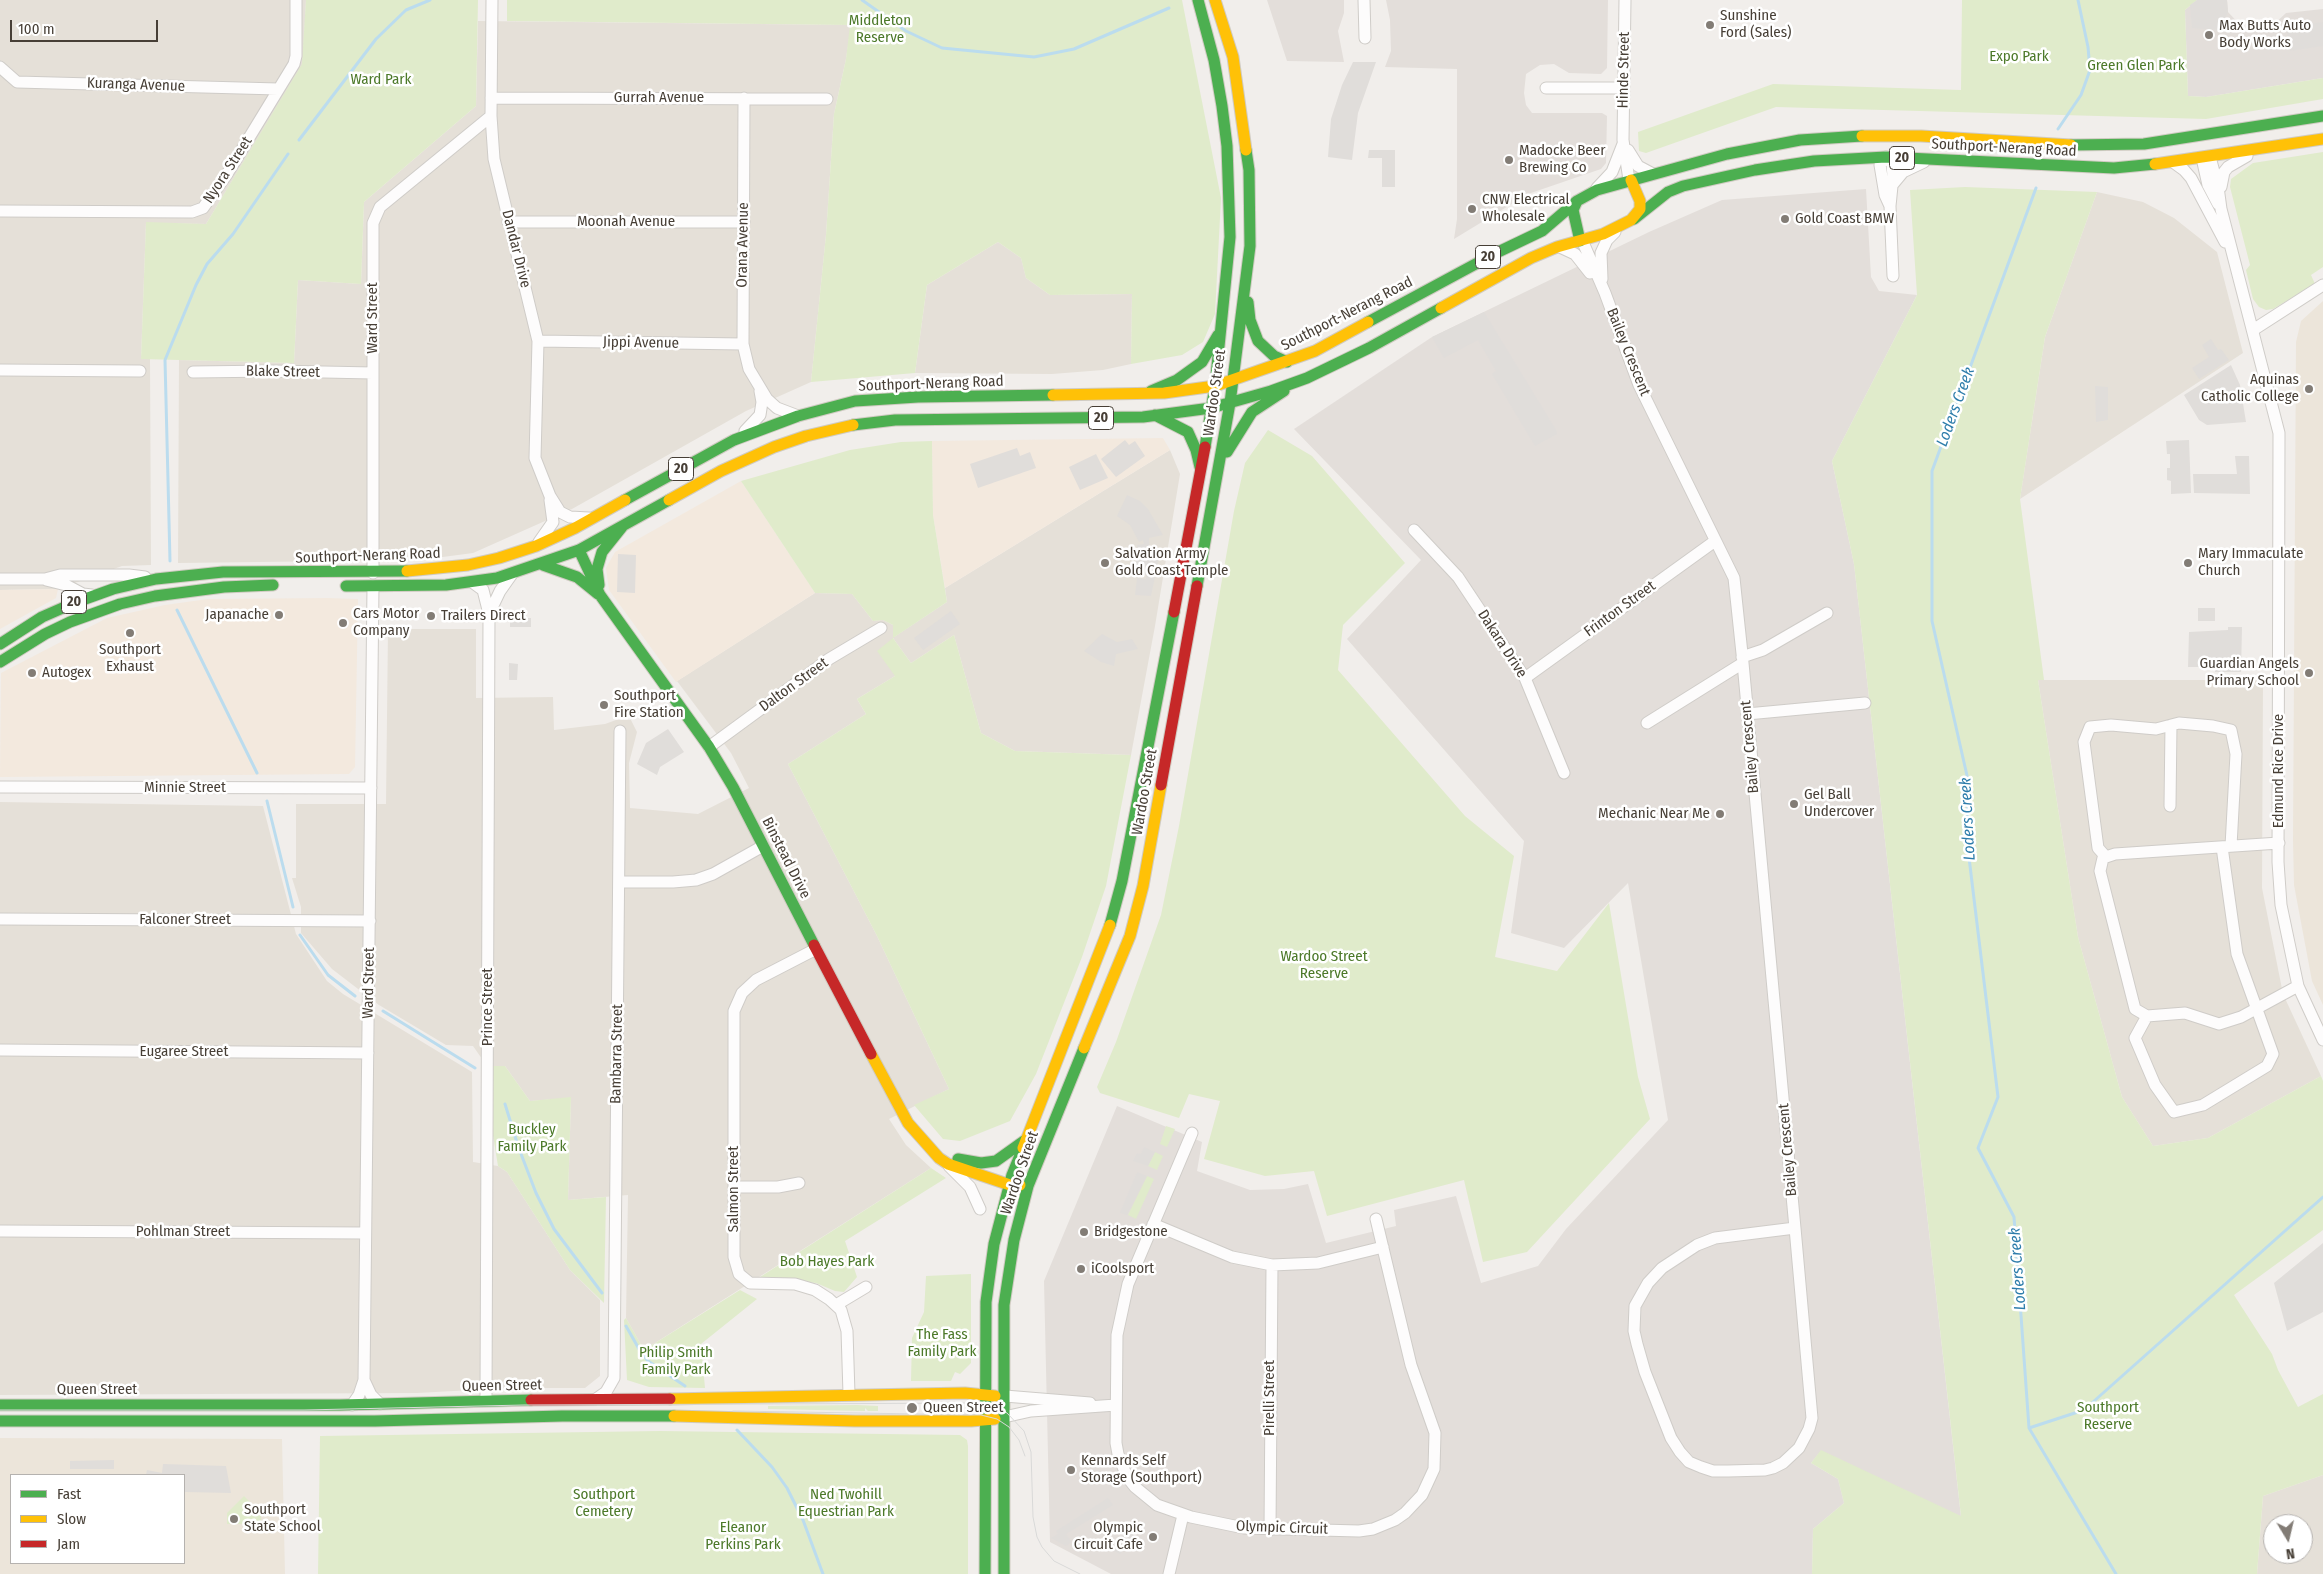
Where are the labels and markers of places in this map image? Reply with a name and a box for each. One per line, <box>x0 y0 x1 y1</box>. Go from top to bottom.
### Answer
place label: Sunshine Ford (Sales) <box>1720 7 1792 42</box>
place label: Max Butts Auto Body Works <box>2219 17 2311 52</box>
marker: Sunshine Ford (Sales) <box>1704 19 1716 31</box>
marker: Max Butts Auto Body Works <box>2203 29 2215 41</box>
place label: Madocke Beer Brewing Co <box>1519 142 1605 177</box>
marker: Madocke Beer Brewing Co <box>1503 154 1515 166</box>
place label: CNW Electrical Wholesale <box>1482 191 1569 226</box>
marker: CNW Electrical Wholesale <box>1466 203 1478 215</box>
place label: Gold Coast BMW <box>1795 210 1894 228</box>
marker: Gold Coast BMW <box>1779 213 1791 225</box>
place label: Aquinas Catholic College <box>2201 371 2299 406</box>
marker: Aquinas Catholic College <box>2303 383 2315 395</box>
place label: Salvation Army Gold Coast Temple <box>1115 545 1228 580</box>
place label: Mary Immaculate Church <box>2198 545 2303 580</box>
marker: Salvation Army Gold Coast Temple <box>1099 557 1111 569</box>
marker: Mary Immaculate Church <box>2182 557 2194 569</box>
place label: Cars Motor Company <box>353 605 419 640</box>
place label: Japanache <box>205 606 269 624</box>
place label: Trailers Direct <box>441 607 526 625</box>
marker: Japanache <box>273 609 285 621</box>
marker: Trailers Direct <box>425 610 437 622</box>
marker: Cars Motor Company <box>337 617 349 629</box>
marker: Southport Exhaust <box>124 627 136 639</box>
place label: Southport Exhaust <box>99 641 161 676</box>
place label: Guardian Angels Primary School <box>2199 655 2299 690</box>
place label: Autogex <box>42 664 91 682</box>
marker: Autogex <box>26 667 38 679</box>
marker: Guardian Angels Primary School <box>2303 667 2315 679</box>
place label: Southport Fire Station <box>614 687 684 722</box>
marker: Southport Fire Station <box>598 699 610 711</box>
place label: Gel Ball Undercover <box>1804 786 1874 821</box>
marker: Gel Ball Undercover <box>1788 798 1800 810</box>
place label: Mechanic Near Me <box>1598 805 1710 823</box>
marker: Mechanic Near Me <box>1714 808 1726 820</box>
place label: Bridgestone <box>1094 1223 1168 1241</box>
marker: Bridgestone <box>1078 1226 1090 1238</box>
place label: iCoolsport <box>1091 1260 1154 1278</box>
marker: iCoolsport <box>1075 1263 1087 1275</box>
place label: Queen Street <box>923 1399 1003 1417</box>
marker: Queen Street <box>905 1401 919 1415</box>
place label: Kennards Self Storage (Southport) <box>1081 1452 1202 1487</box>
marker: Kennards Self Storage (Southport) <box>1065 1464 1077 1476</box>
place label: Southport State School <box>244 1501 321 1536</box>
marker: Southport State School <box>228 1513 240 1525</box>
place label: Olympic Circuit Cafe <box>1074 1519 1143 1554</box>
marker: Olympic Circuit Cafe <box>1147 1531 1159 1543</box>

